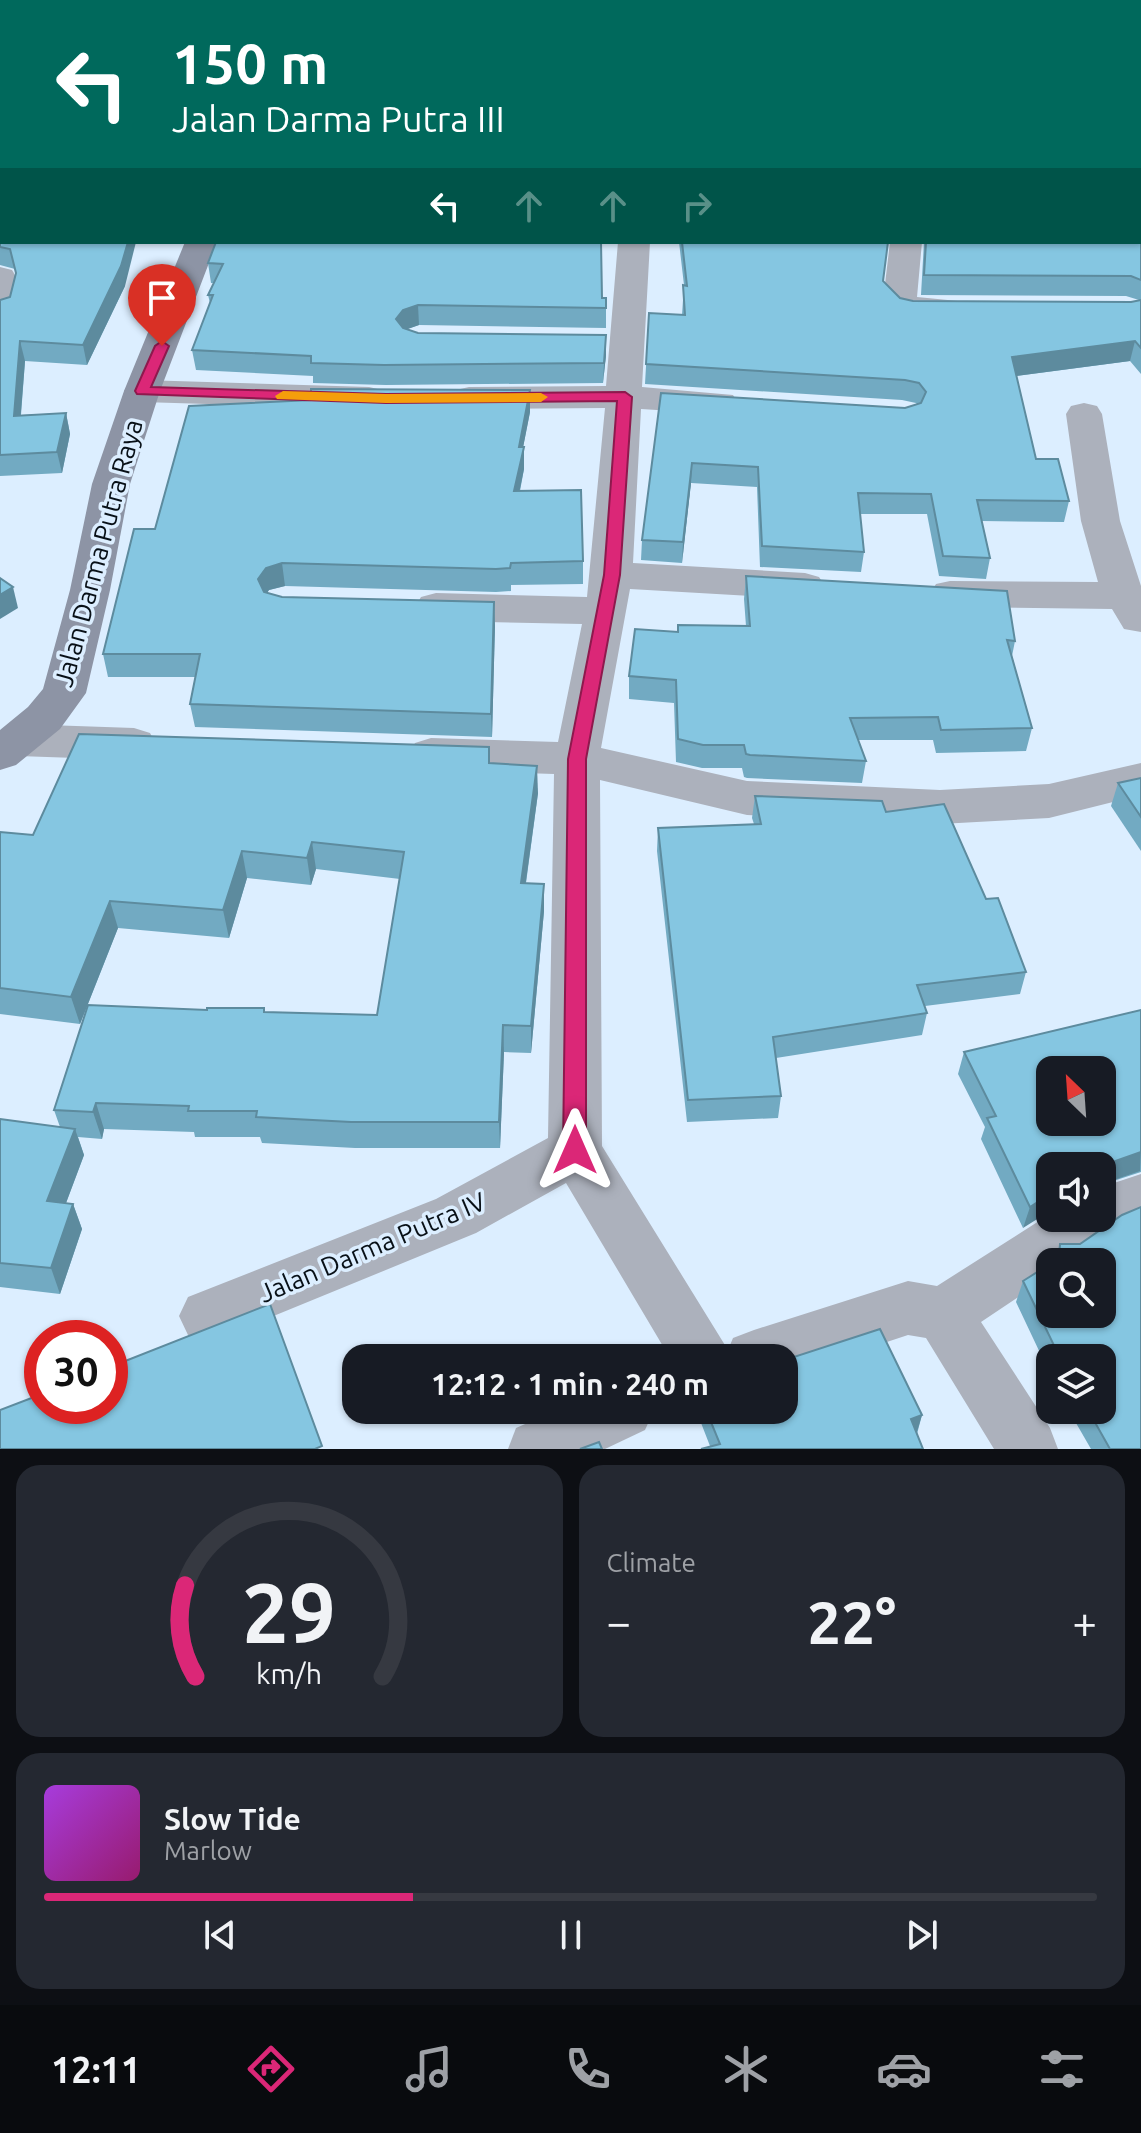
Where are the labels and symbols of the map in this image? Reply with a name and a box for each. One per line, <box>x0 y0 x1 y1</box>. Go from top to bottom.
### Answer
pin <box>128 264 196 346</box>
street label: Jalan Darma Putra Raya <box>48 416 148 690</box>
north arrow <box>1036 1056 1116 1136</box>
position arrow <box>533 1108 617 1192</box>
street label: Jalan Darma Putra IV <box>254 1186 490 1308</box>
speed limit sign: 30 <box>24 1320 128 1424</box>

